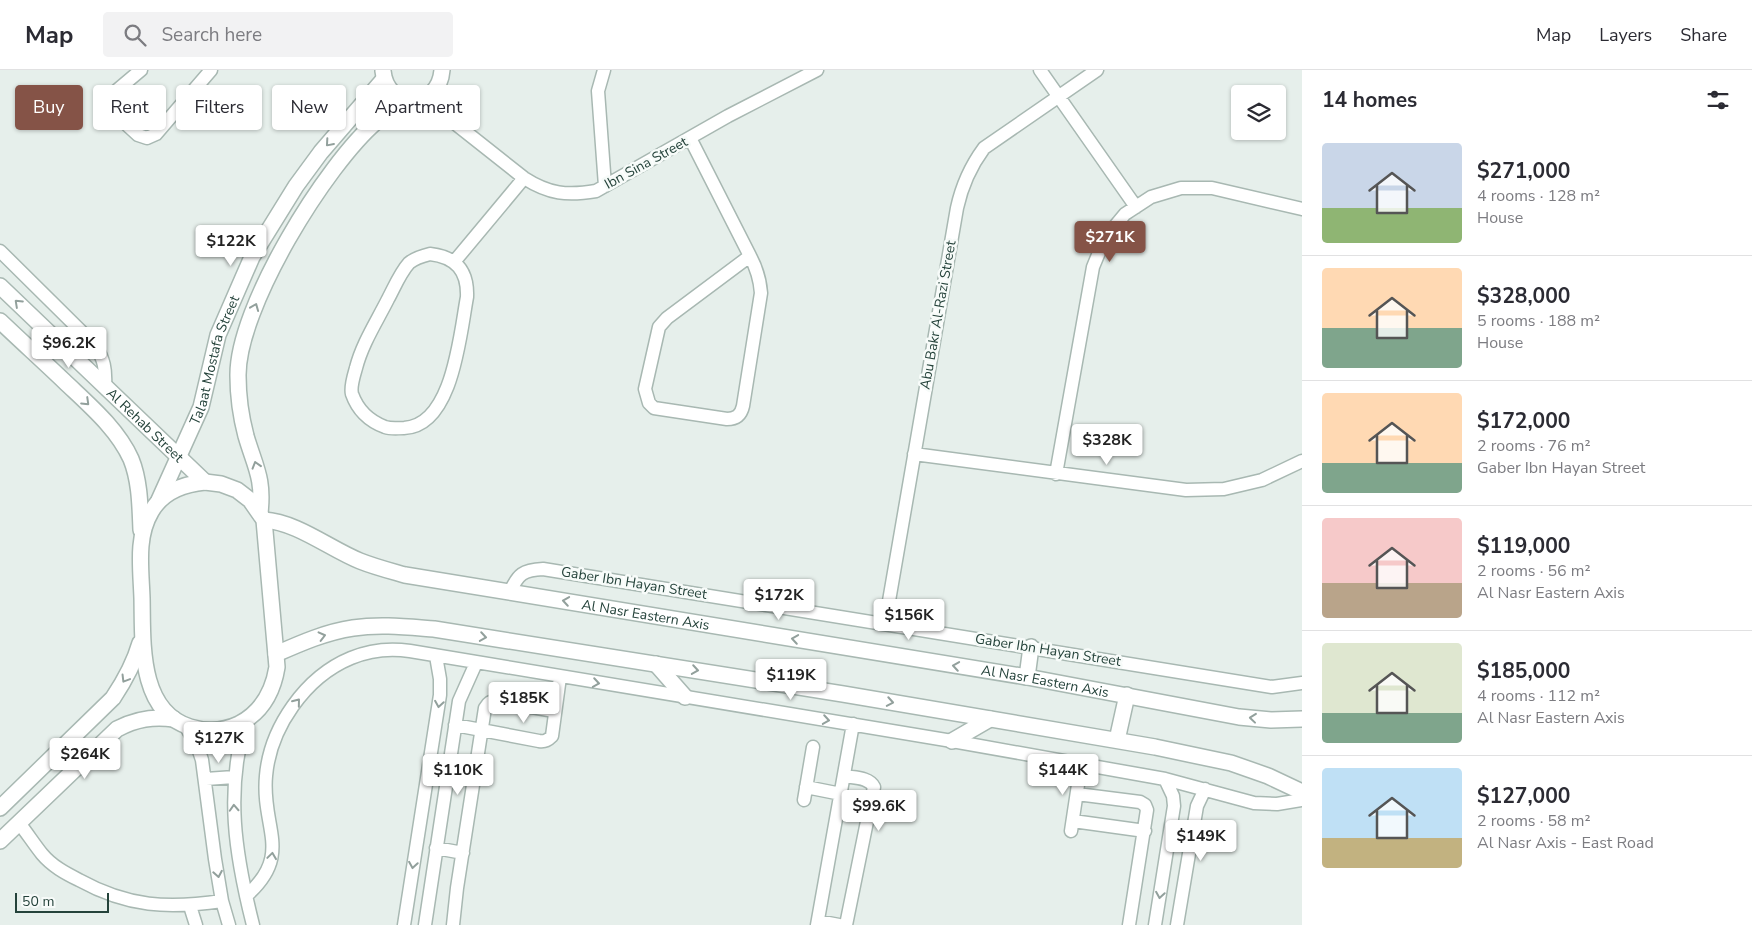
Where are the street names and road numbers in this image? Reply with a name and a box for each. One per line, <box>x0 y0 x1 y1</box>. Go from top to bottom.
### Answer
street label: Ibn Sina Street <box>601 132 691 194</box>
street label: Abu Bakr Al-Razi Street <box>916 239 960 391</box>
street label: Talaat Mostafa Street <box>185 292 244 428</box>
street label: Al Rehab Street <box>103 383 188 466</box>
street label: Gaber Ibn Hayan Street <box>560 562 708 604</box>
street label: Al Nasr Eastern Axis <box>580 595 711 634</box>
street label: Gaber Ibn Hayan Street <box>974 629 1122 671</box>
street label: Al Nasr Eastern Axis <box>980 660 1111 702</box>

